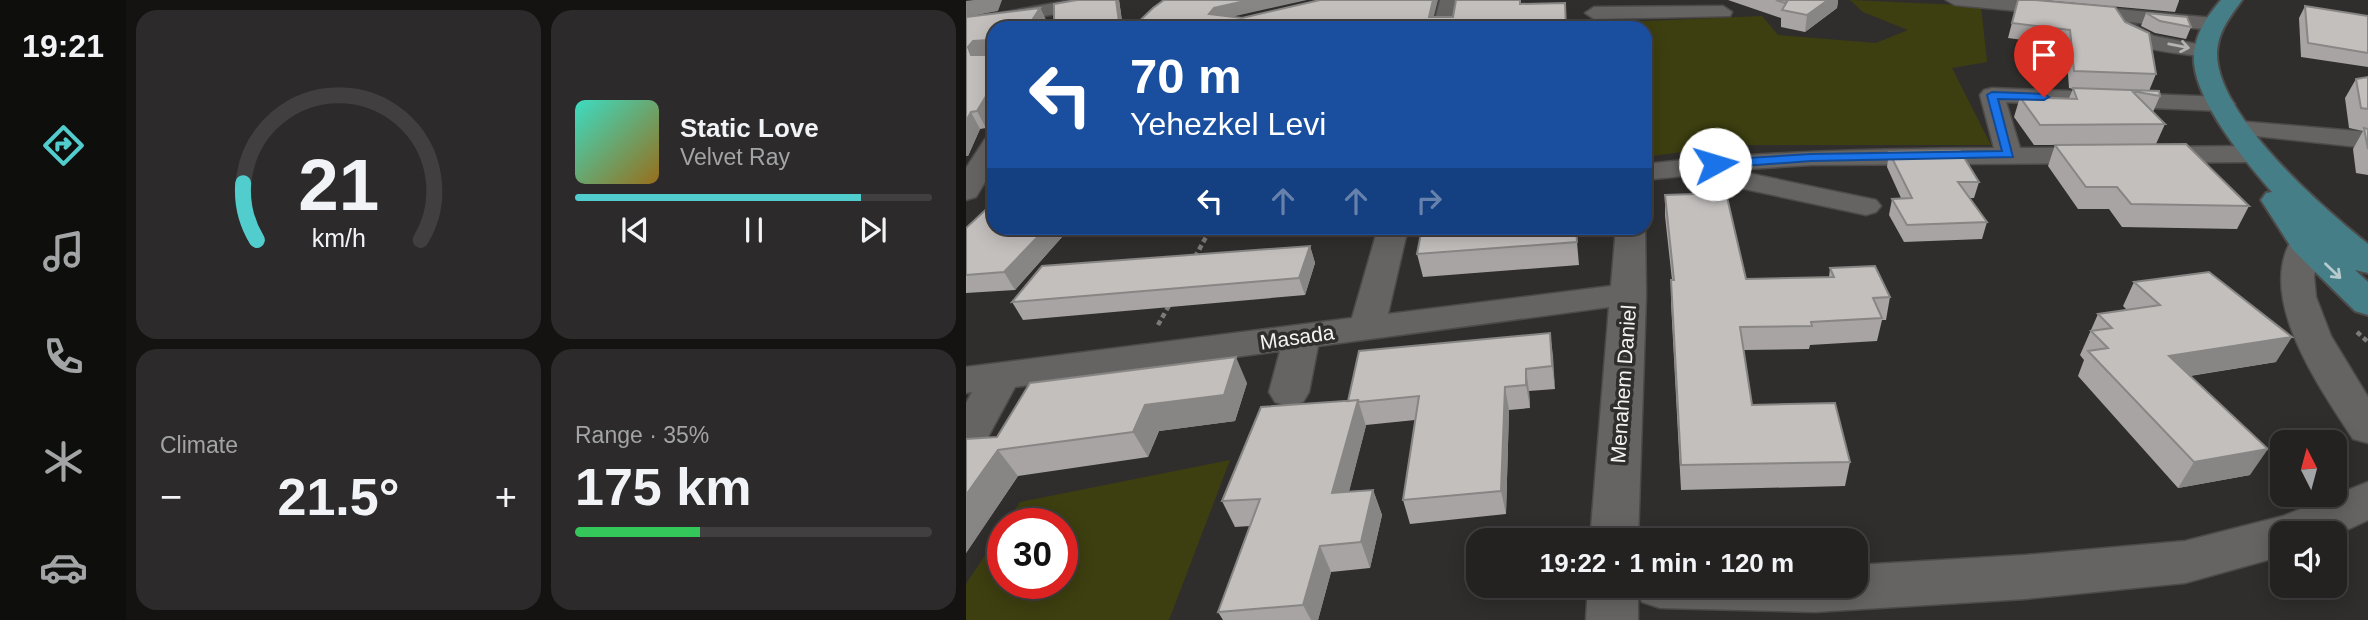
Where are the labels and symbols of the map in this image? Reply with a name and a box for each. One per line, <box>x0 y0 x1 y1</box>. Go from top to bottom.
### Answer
pin <box>2014 25 2074 97</box>
one-way arrow <box>2167 39 2190 53</box>
position arrow <box>1678 127 1752 201</box>
one-way arrow <box>2324 262 2341 279</box>
street label: Menahem Daniel <box>1606 304 1640 464</box>
street label: Masada <box>1258 320 1336 354</box>
north arrow <box>2270 430 2347 508</box>
speed limit sign: 30 <box>987 508 1078 599</box>

